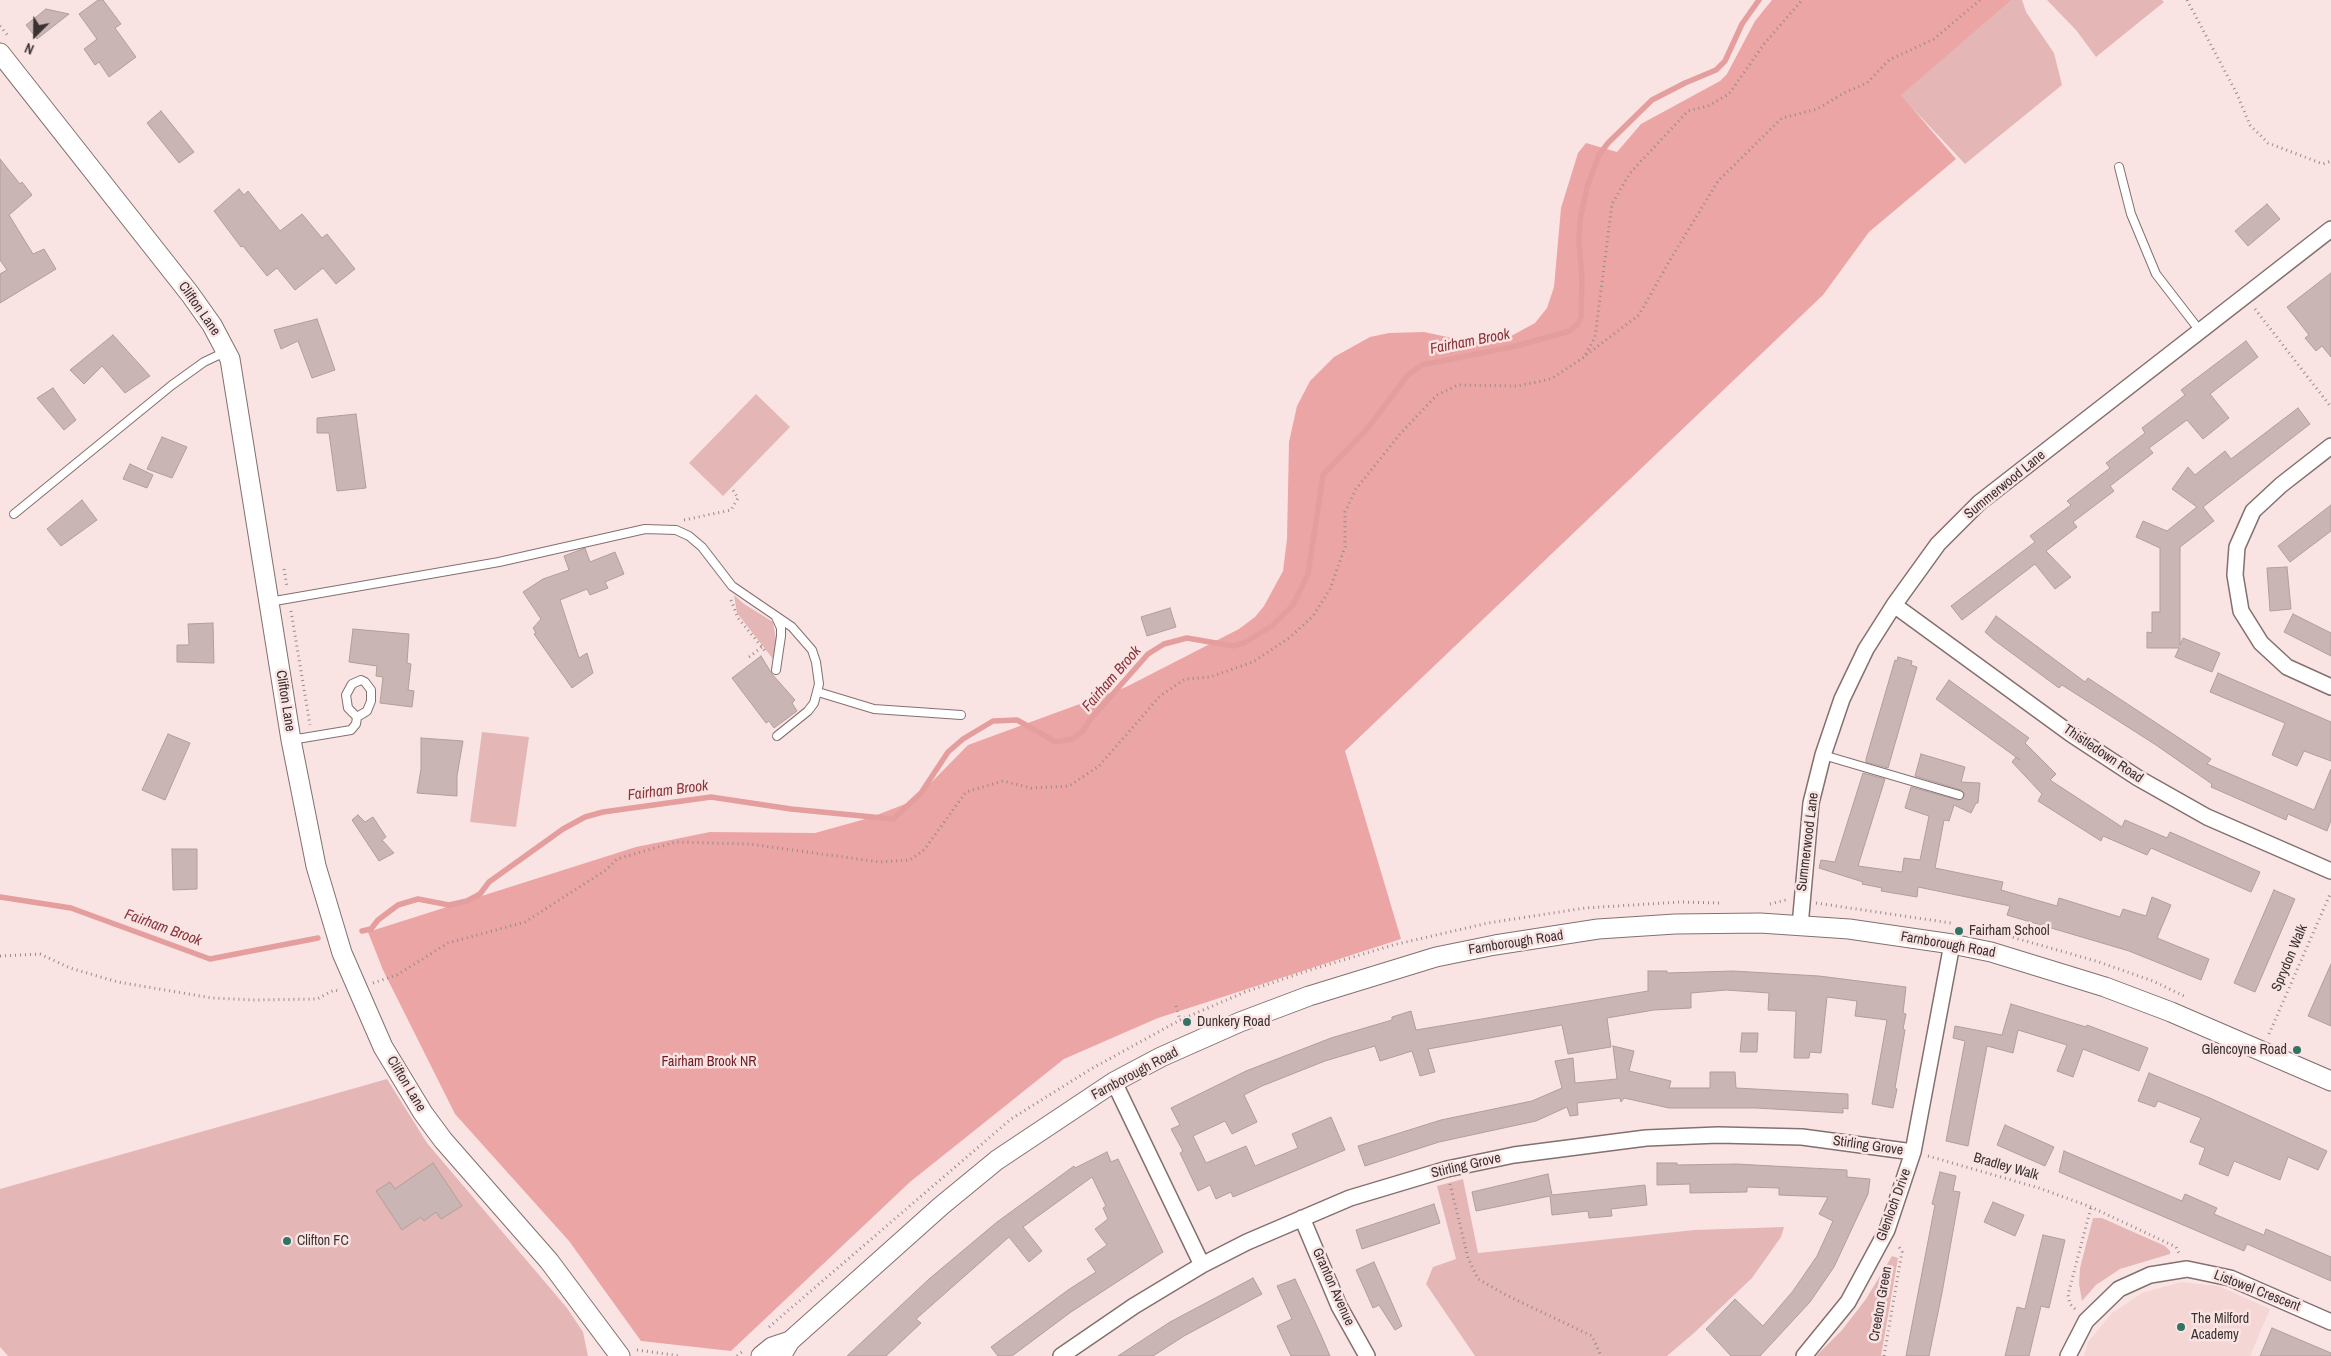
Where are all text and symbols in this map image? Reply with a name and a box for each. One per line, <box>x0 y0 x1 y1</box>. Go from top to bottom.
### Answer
north arrow <box>10 10 60 60</box>
text: N <box>22 39 36 59</box>
street label: Clifton Lane <box>174 279 224 339</box>
water label: Fairham Brook <box>1429 325 1511 359</box>
street label: Summerwood Lane <box>1961 447 2049 523</box>
water label: Fairham Brook <box>1079 643 1145 715</box>
street label: Clifton Lane <box>272 669 298 733</box>
street label: Thistledown Road <box>2060 721 2146 787</box>
water label: Fairham Brook <box>627 777 709 805</box>
street label: Summerwood Lane <box>1794 792 1822 892</box>
water label: Fairham Brook <box>122 906 204 950</box>
street label: Sprydon Walk <box>2268 922 2312 994</box>
place label: Fairham School <box>1969 923 2049 939</box>
marker: Fairham School <box>1953 925 1965 937</box>
street label: Farnborough Road <box>1467 927 1565 959</box>
street label: Farnborough Road <box>1899 928 1997 962</box>
place label: Dunkery Road <box>1197 1014 1270 1030</box>
marker: Dunkery Road <box>1181 1016 1193 1028</box>
place label: Glencoyne Road <box>2201 1042 2287 1058</box>
street label: Farnborough Road <box>1089 1044 1181 1104</box>
marker: Glencoyne Road <box>2291 1044 2303 1056</box>
street label: Clifton Lane <box>383 1053 429 1115</box>
park label: Fairham Brook NR <box>661 1054 757 1070</box>
street label: Stirling Grove <box>1832 1133 1904 1159</box>
street label: Stirling Grove <box>1430 1150 1502 1182</box>
street label: Bradley Walk <box>1971 1150 2041 1184</box>
street label: Glenloch Drive <box>1873 1166 1915 1244</box>
place label: Clifton FC <box>297 1233 349 1249</box>
marker: Clifton FC <box>281 1235 293 1247</box>
street label: Granton Avenue <box>1308 1245 1358 1329</box>
street label: Creeton Green <box>1866 1265 1896 1343</box>
street label: Listowel Crescent <box>2211 1267 2303 1315</box>
place label: The Milford Academy <box>2191 1311 2249 1344</box>
marker: The Milford Academy <box>2175 1321 2187 1333</box>

